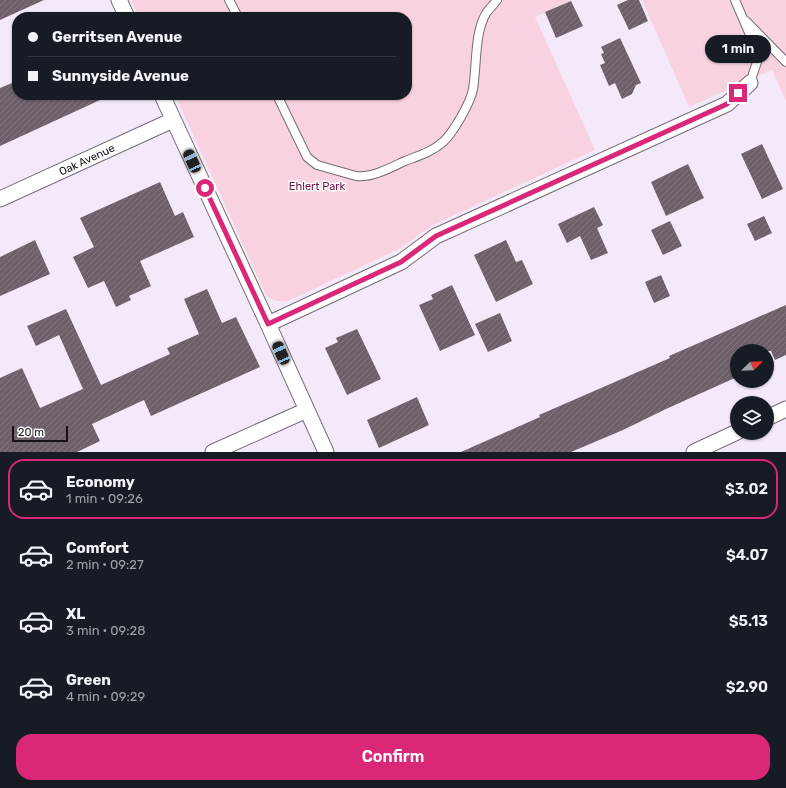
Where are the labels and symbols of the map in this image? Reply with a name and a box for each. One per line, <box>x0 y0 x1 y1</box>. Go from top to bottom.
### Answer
callout: 1 min <box>705 35 771 63</box>
route end <box>729 84 747 102</box>
street label: Oak Avenue <box>57 141 117 179</box>
car <box>181 148 203 174</box>
route start <box>196 179 214 197</box>
park label: Ehlert Park <box>289 180 345 193</box>
car <box>271 340 291 366</box>
north arrow <box>730 344 774 388</box>
scale bar <box>12 424 68 443</box>

